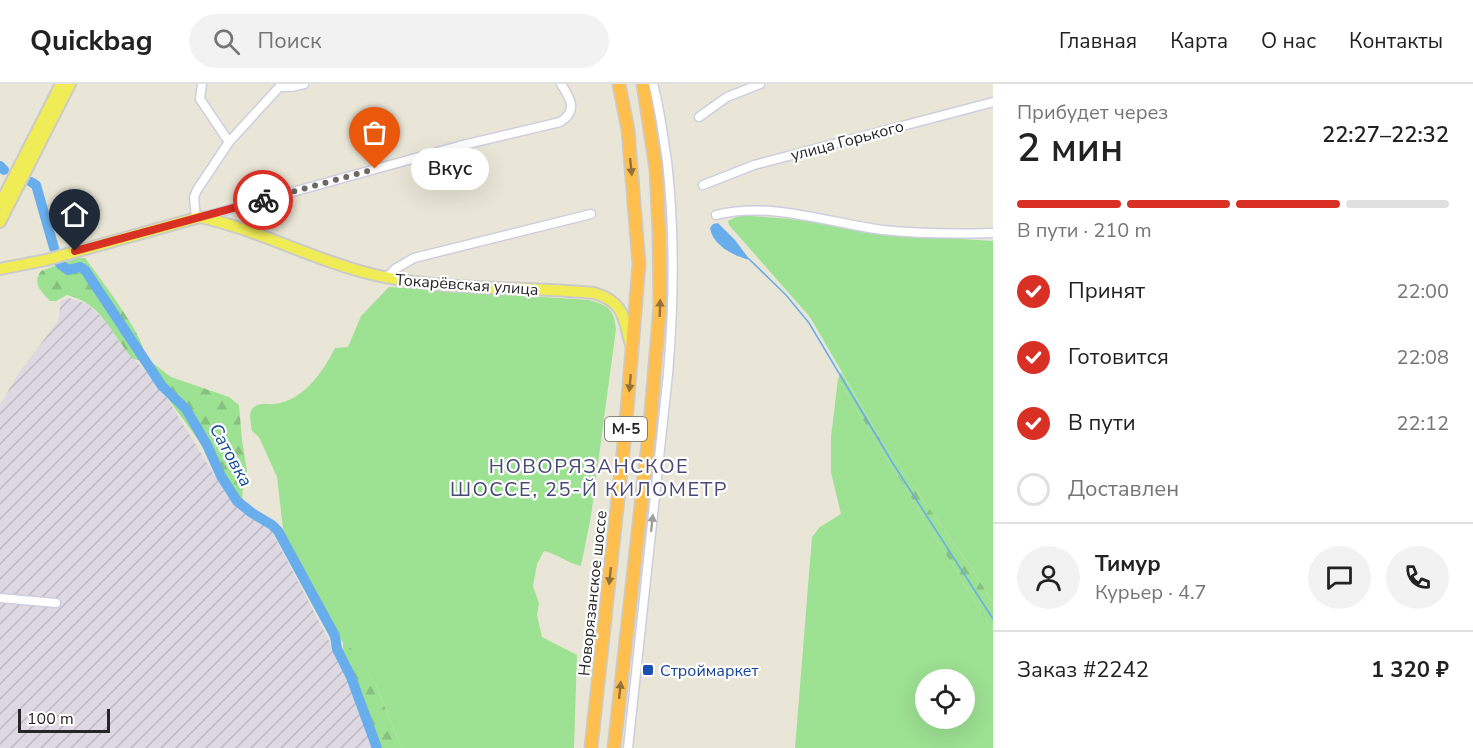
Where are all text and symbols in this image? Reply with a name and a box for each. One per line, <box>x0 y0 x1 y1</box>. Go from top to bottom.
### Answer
search box <box>189 14 609 68</box>
text: Quickbag <box>30 22 153 60</box>
icon: search <box>210 25 243 58</box>
text: Поиск <box>258 26 322 56</box>
text: Главная <box>1059 27 1137 55</box>
text: Карта <box>1170 27 1228 55</box>
text: О нас <box>1261 27 1316 55</box>
text: Контакты <box>1349 27 1443 55</box>
text: Прибудет через <box>1017 99 1168 126</box>
pin <box>349 107 400 169</box>
street label: улица Горького <box>788 115 906 167</box>
icon: bag <box>358 116 391 149</box>
text: 22:27–22:32 <box>1322 120 1449 150</box>
text: 2 мин <box>1017 122 1123 175</box>
callout: Вкус <box>411 148 489 190</box>
text: Вкус <box>428 155 472 182</box>
one-way arrow <box>626 158 636 177</box>
courier <box>233 170 293 230</box>
icon: bike <box>247 184 280 217</box>
pin <box>49 189 100 251</box>
icon: home <box>58 198 91 231</box>
text: В пути · 210 m <box>1017 217 1152 244</box>
street label: Токарёвская улица <box>395 269 539 301</box>
icon: check <box>1017 275 1050 308</box>
text: Принят <box>1068 276 1145 306</box>
text: 22:00 <box>1396 278 1449 305</box>
one-way arrow <box>655 298 664 317</box>
icon: check <box>1017 341 1050 374</box>
text: Готовится <box>1068 342 1169 372</box>
text: 22:08 <box>1396 344 1449 371</box>
one-way arrow <box>625 373 635 392</box>
icon: check <box>1017 407 1050 440</box>
text: В пути <box>1068 408 1136 438</box>
text: 22:12 <box>1396 410 1449 437</box>
road number: М-5 <box>605 417 647 441</box>
water label: Сатовка <box>204 419 258 491</box>
district label: НОВОРЯЗАНСКОЕ ШОССЕ, 25-Й КИЛОМЕТР <box>450 453 728 503</box>
text: Доставлен <box>1068 474 1179 504</box>
street label: Новорязанское шоссе <box>573 509 613 677</box>
one-way arrow <box>648 513 657 532</box>
button: person <box>1017 546 1080 609</box>
button: chat <box>1308 546 1371 609</box>
button: phone <box>1386 546 1449 609</box>
text: Тимур <box>1095 549 1161 579</box>
one-way arrow <box>605 567 615 586</box>
text: Курьер · 4.7 <box>1095 579 1207 606</box>
text: Заказ #2242 <box>1017 655 1149 685</box>
text: 1 320 ₽ <box>1371 655 1449 685</box>
place label: Строймаркет <box>660 660 760 682</box>
marker: Строймаркет <box>641 663 655 677</box>
map controls <box>915 669 975 729</box>
button: locate <box>915 669 975 729</box>
one-way arrow <box>615 680 625 699</box>
scale bar <box>18 706 110 734</box>
text: 100 m <box>27 708 74 730</box>

